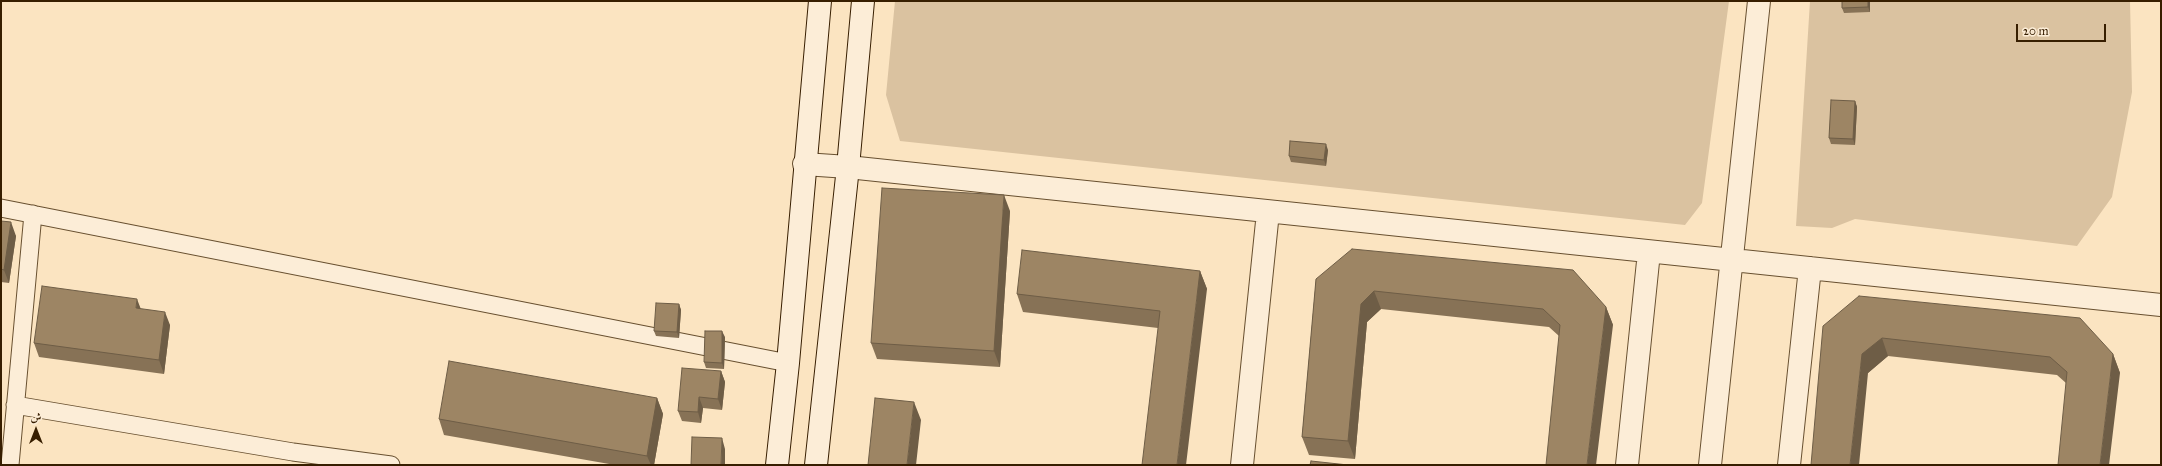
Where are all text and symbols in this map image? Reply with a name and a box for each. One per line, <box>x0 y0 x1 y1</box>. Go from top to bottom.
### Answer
scale bar <box>2018 16 2108 42</box>
text: 20 m <box>2023 24 2049 38</box>
north arrow <box>16 410 56 450</box>
text: ش <box>31 411 41 424</box>

